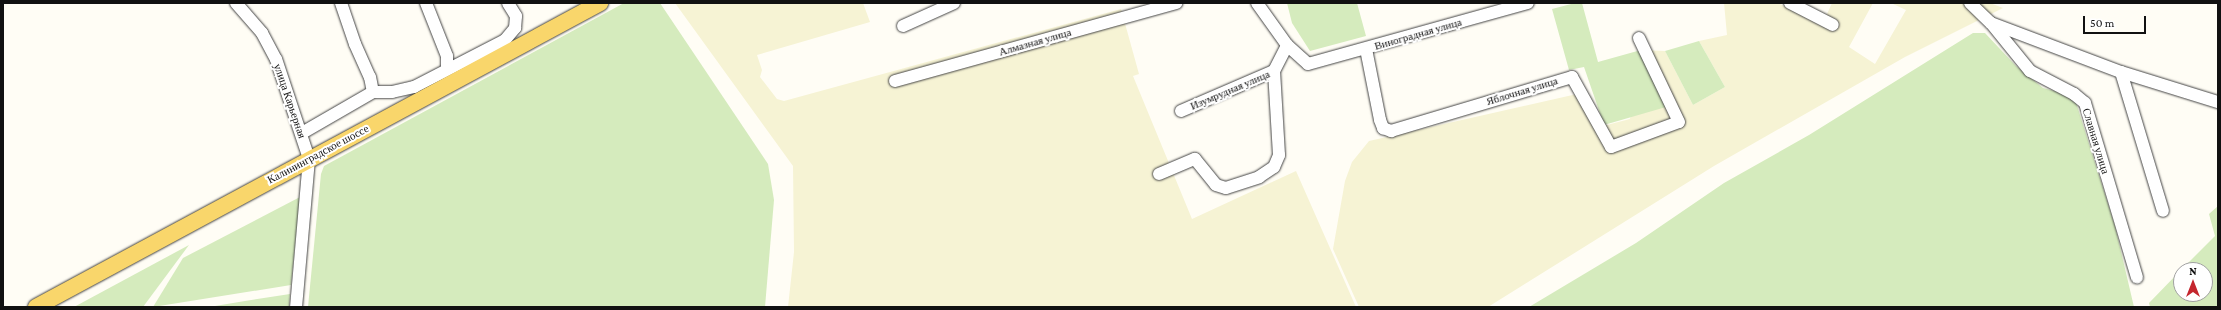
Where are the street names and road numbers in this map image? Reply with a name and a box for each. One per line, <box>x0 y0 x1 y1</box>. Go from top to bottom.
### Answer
street label: Виноградная улица <box>1373 15 1463 53</box>
street label: Алмазная улица <box>997 25 1073 59</box>
street label: улица Карьерная <box>271 62 309 140</box>
street label: Изумрудная улица <box>1188 67 1272 113</box>
street label: Яблочная улица <box>1485 74 1559 108</box>
street label: Славная улица <box>2080 107 2112 175</box>
street label: Калининградское шоссе <box>265 122 371 186</box>

